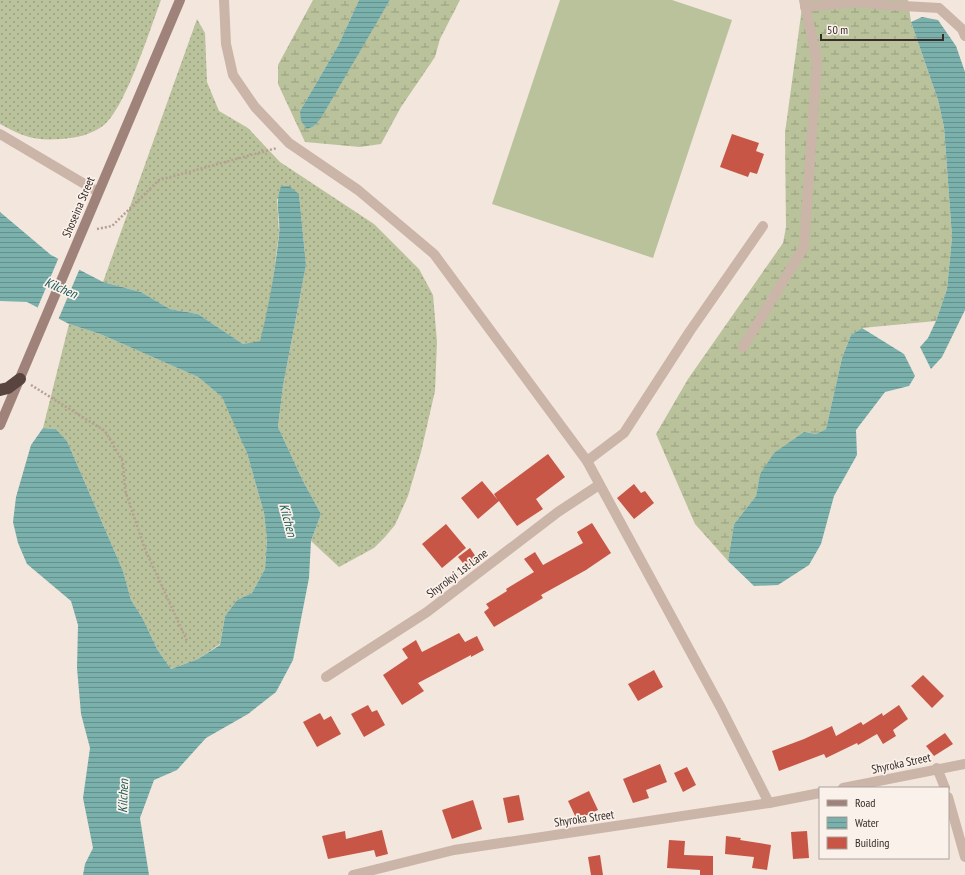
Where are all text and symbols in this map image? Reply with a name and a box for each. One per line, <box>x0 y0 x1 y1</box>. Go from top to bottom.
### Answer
scale bar <box>821 16 943 42</box>
text: 50 m <box>827 22 848 37</box>
street label: Shoseina Street <box>58 174 98 240</box>
water label: Kilchen <box>42 274 81 303</box>
water label: Kilchen <box>275 502 301 540</box>
street label: Shyrokyi 1st Lane <box>423 545 491 601</box>
street label: Shyroka Street <box>870 749 933 777</box>
water label: Kilchen <box>114 778 132 813</box>
legend <box>819 787 949 859</box>
text: Road <box>855 795 875 810</box>
street label: Shyroka Street <box>553 806 616 830</box>
text: Water <box>855 815 880 830</box>
text: Building <box>855 835 890 850</box>

